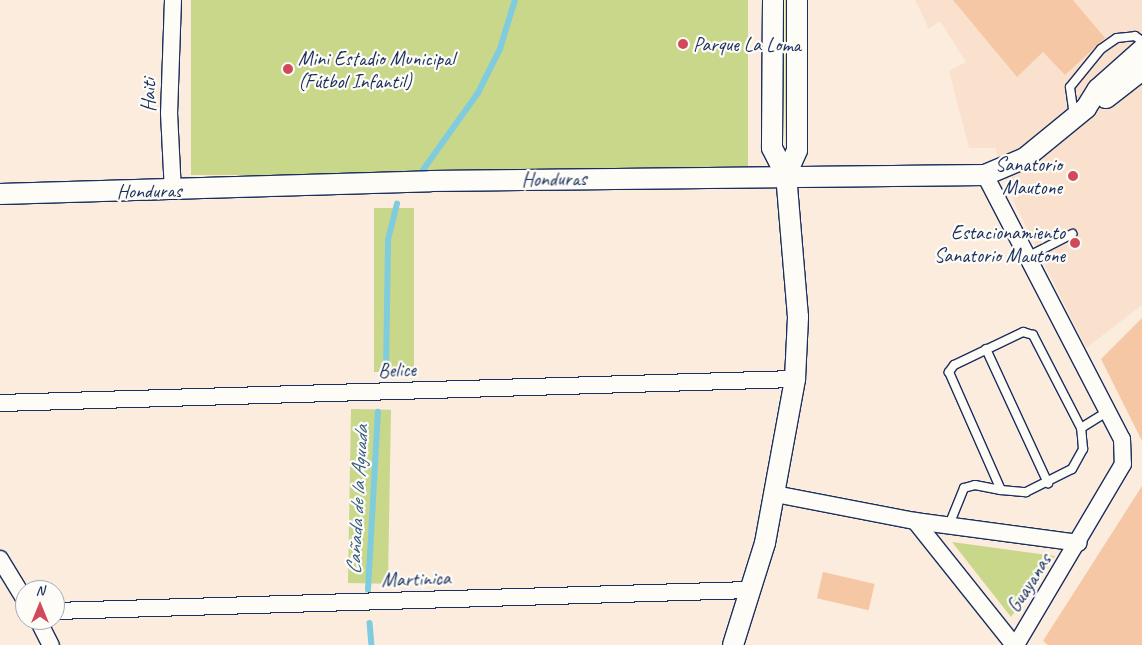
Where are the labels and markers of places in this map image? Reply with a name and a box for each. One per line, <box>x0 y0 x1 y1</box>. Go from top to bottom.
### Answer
place label: Parque La Loma <box>693 32 801 56</box>
marker: Parque La Loma <box>677 38 689 50</box>
place label: Mini Estadio Municipal (Fútbol Infantil) <box>298 46 455 93</box>
marker: Mini Estadio Municipal (Fútbol Infantil) <box>282 63 294 75</box>
place label: Sanatorio Mautone <box>995 153 1062 200</box>
marker: Sanatorio Mautone <box>1066 169 1080 183</box>
place label: Estacionamiento Sanatorio Mautone <box>933 220 1065 267</box>
marker: Estacionamiento Sanatorio Mautone <box>1069 237 1081 249</box>

